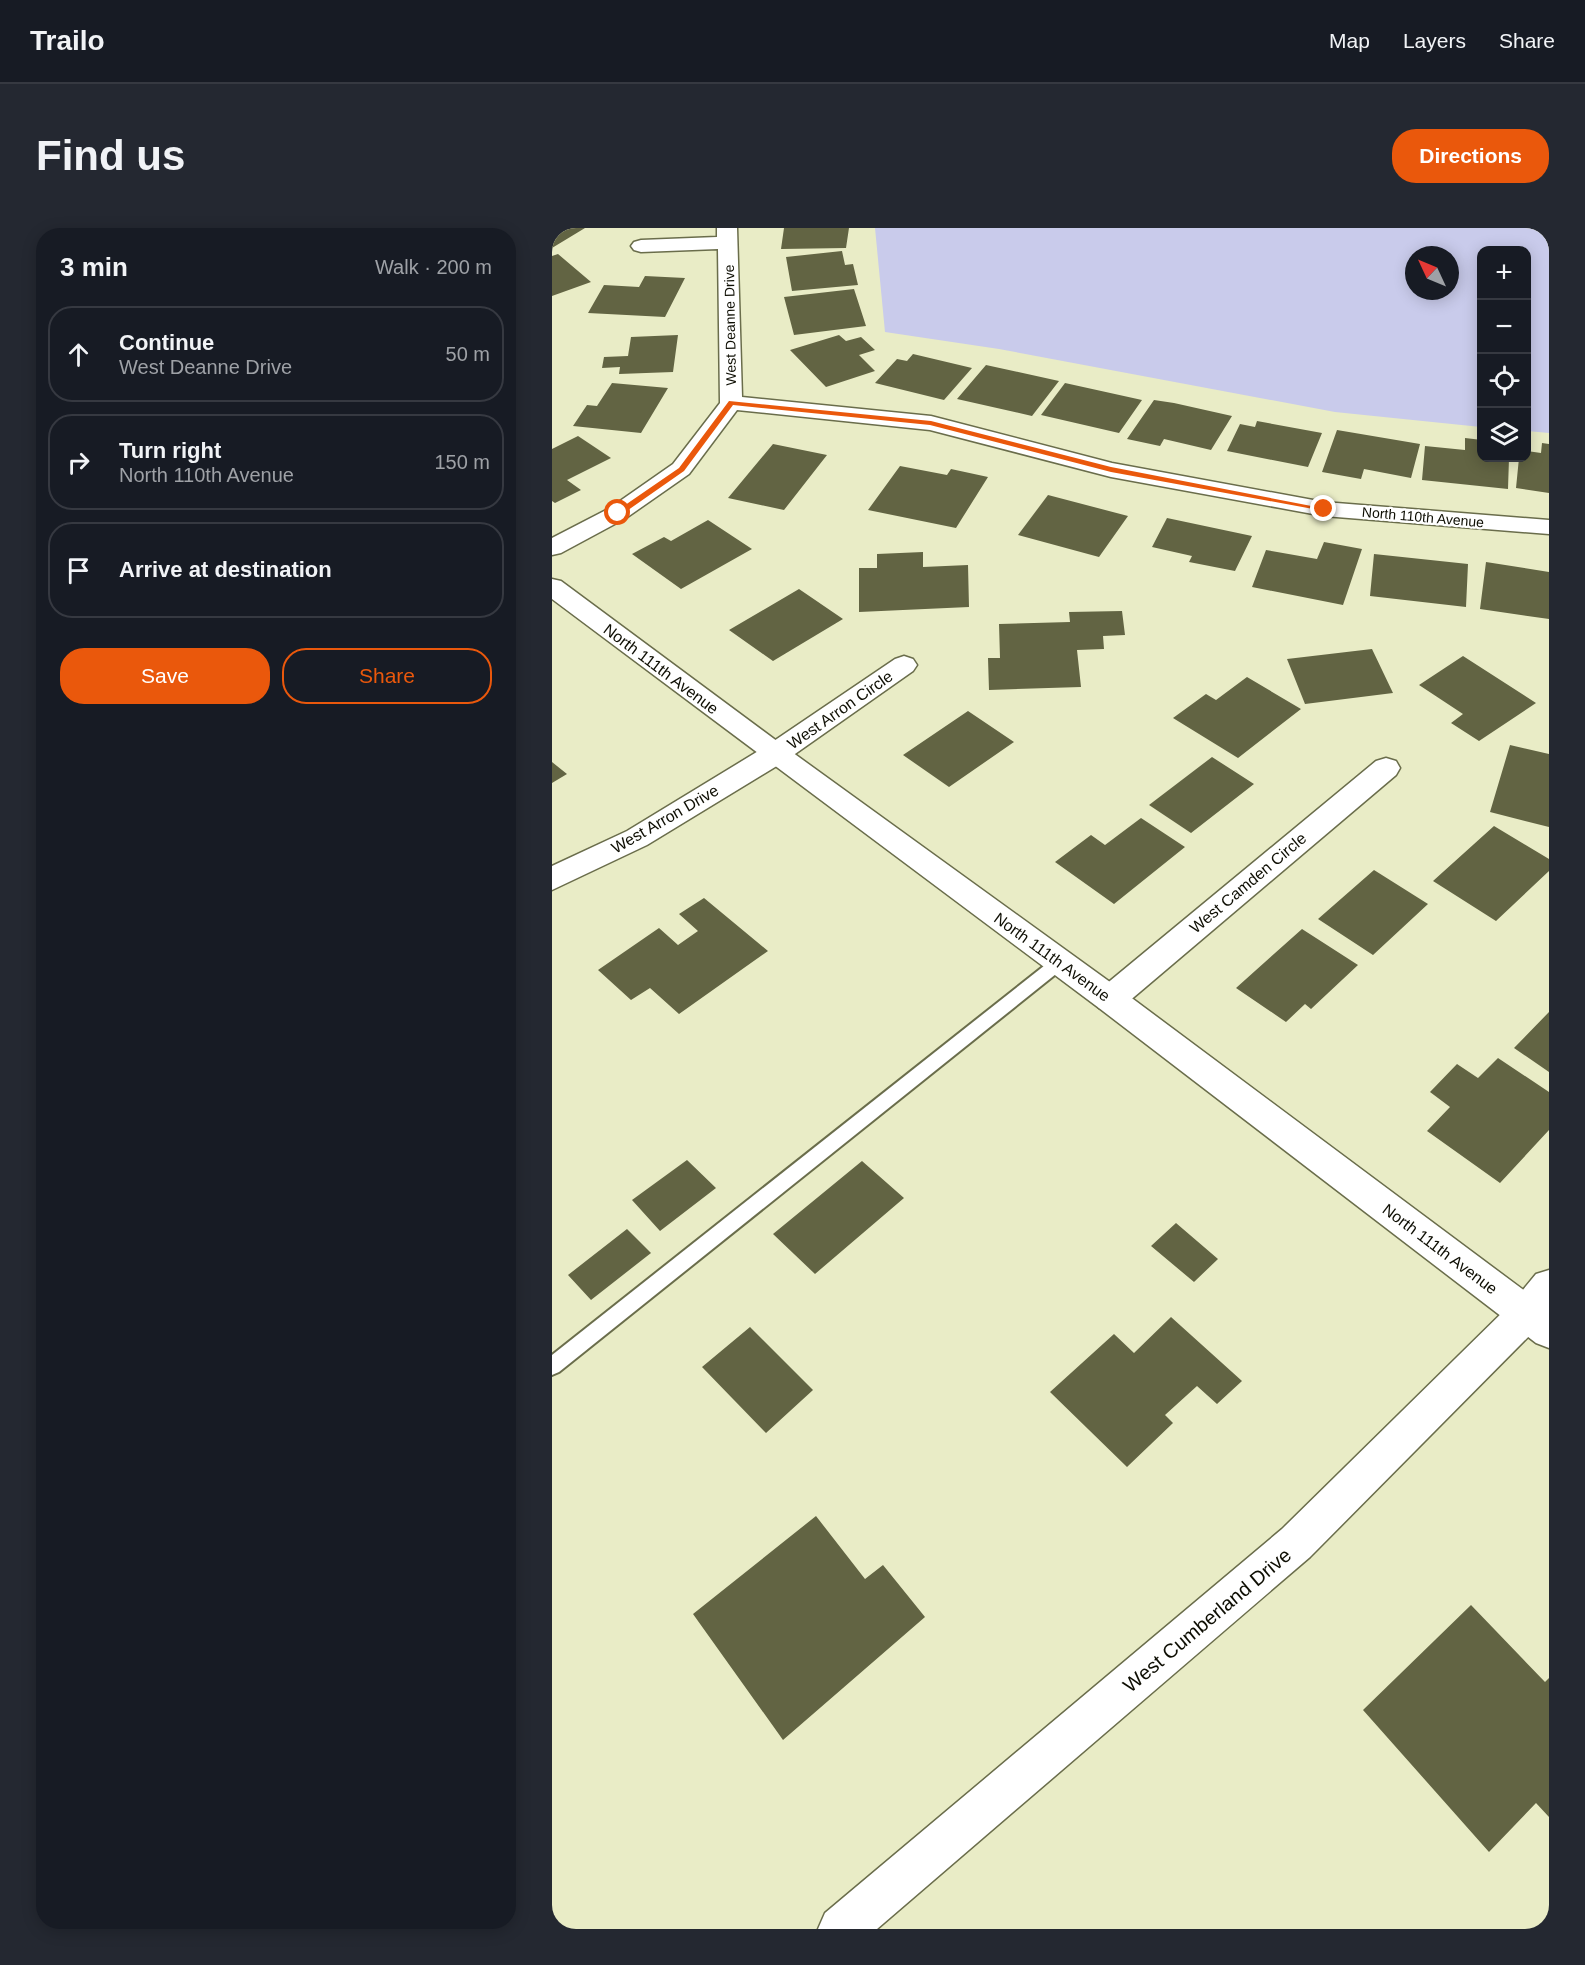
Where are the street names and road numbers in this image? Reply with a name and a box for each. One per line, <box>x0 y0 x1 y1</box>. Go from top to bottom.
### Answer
street label: West Deanne Drive <box>721 264 739 386</box>
street label: North 110th Avenue <box>1361 504 1485 530</box>
street label: North 111th Avenue <box>600 620 722 718</box>
street label: West Arron Circle <box>784 667 896 753</box>
street label: West Arron Drive <box>609 781 722 857</box>
street label: West Camden Circle <box>1186 829 1310 937</box>
street label: North 111th Avenue <box>991 909 1113 1005</box>
street label: North 111th Avenue <box>1379 1200 1501 1298</box>
street label: West Cumberland Drive <box>1119 1543 1295 1697</box>

